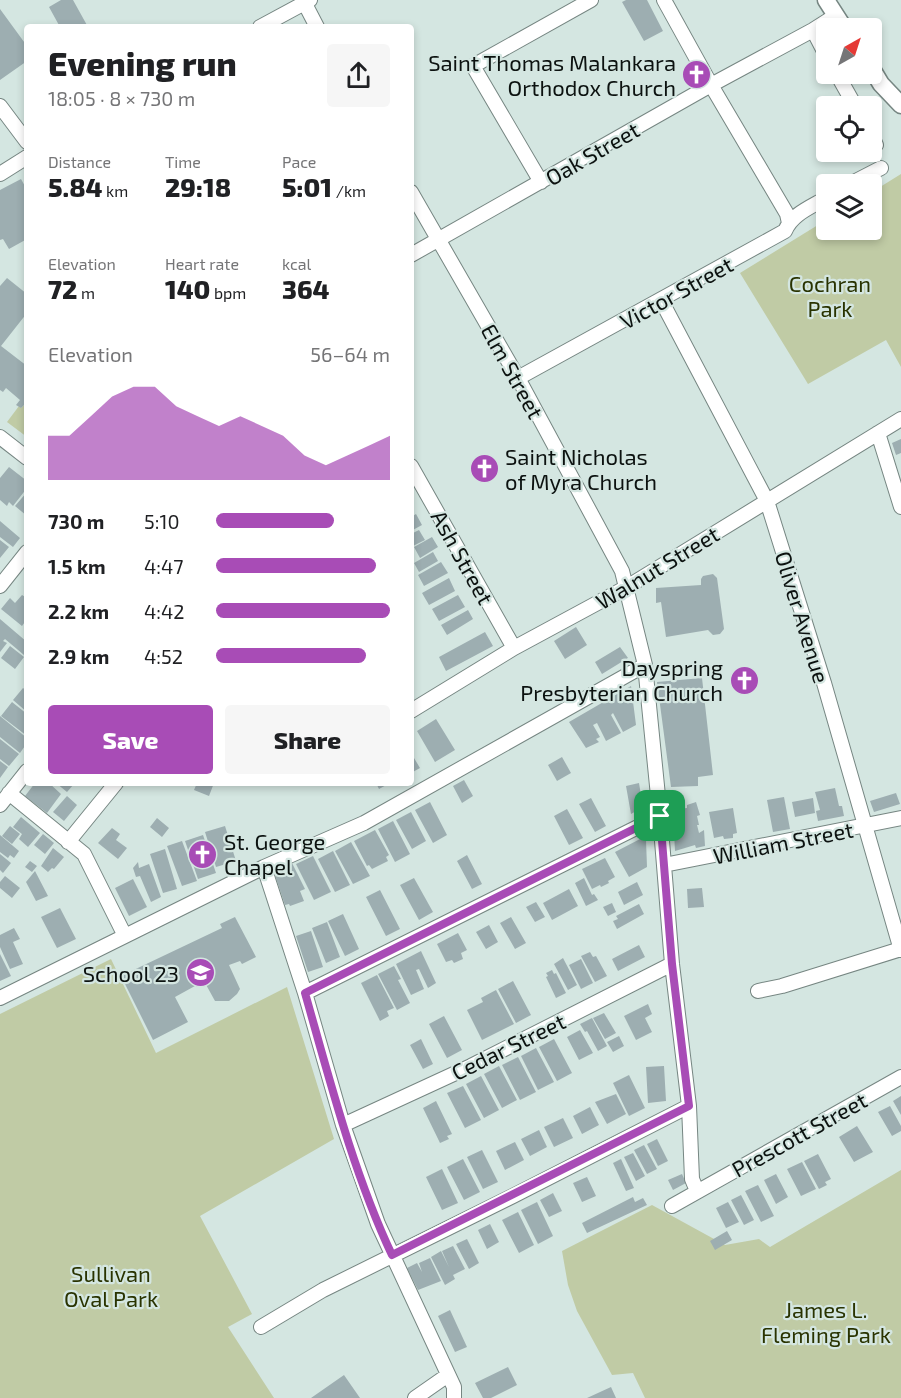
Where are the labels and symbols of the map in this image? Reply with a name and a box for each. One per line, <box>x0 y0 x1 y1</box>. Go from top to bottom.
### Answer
north arrow <box>816 18 882 84</box>
place label: Saint Thomas Malankara Orthodox Church <box>428 49 676 100</box>
church icon: Saint Thomas Malankara Orthodox Church <box>681 59 713 91</box>
street label: Oak Street <box>541 116 643 190</box>
street label: Victor Street <box>615 250 737 334</box>
park label: Cochran Park <box>789 270 871 321</box>
street label: Elm Street <box>476 319 550 423</box>
place label: Saint Nicholas of Myra Church <box>505 443 657 494</box>
church icon: Saint Nicholas of Myra Church <box>468 453 500 485</box>
street label: Ash Street <box>426 505 500 609</box>
street label: Walnut Street <box>591 520 723 614</box>
street label: Oliver Avenue <box>771 548 835 686</box>
place label: Dayspring Presbyterian Church <box>520 654 723 705</box>
church icon: Dayspring Presbyterian Church <box>728 664 760 696</box>
pin <box>634 790 685 841</box>
street label: William Street <box>711 816 855 868</box>
place label: St. George Chapel <box>224 828 325 879</box>
church icon: St. George Chapel <box>187 838 219 870</box>
school or university icon: School 23 <box>184 957 216 989</box>
place label: School 23 <box>83 960 179 986</box>
street label: Cedar Street <box>447 1007 569 1085</box>
street label: Prescott Street <box>727 1086 871 1182</box>
park label: Sullivan Oval Park <box>64 1260 158 1311</box>
park label: James L. Fleming Park <box>761 1296 891 1347</box>

